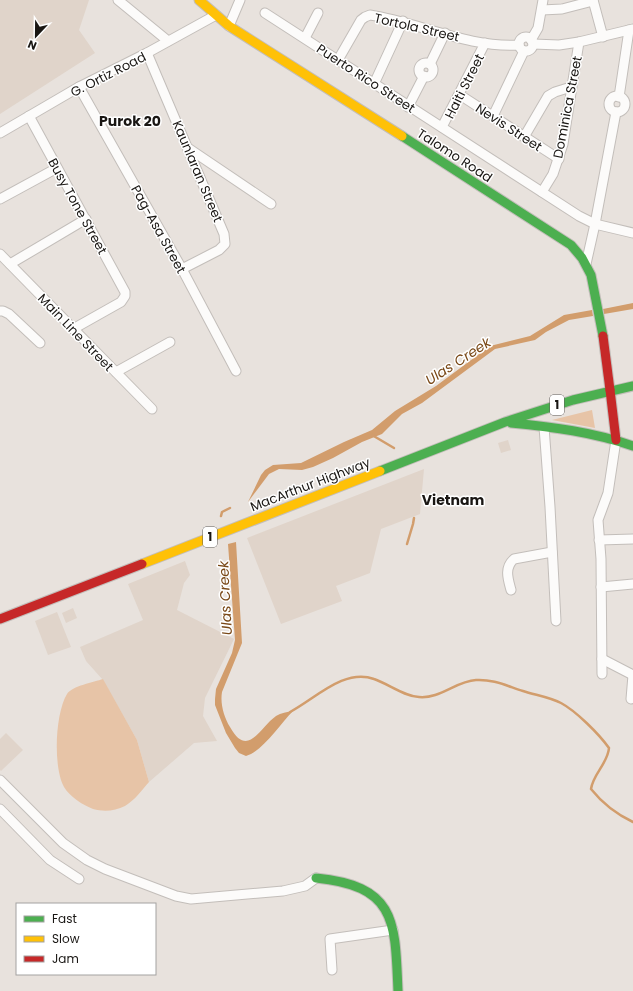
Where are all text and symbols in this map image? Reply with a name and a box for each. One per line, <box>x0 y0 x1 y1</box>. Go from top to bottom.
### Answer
street label: Tortola Street <box>372 8 462 47</box>
north arrow <box>16 16 56 56</box>
text: N <box>25 36 39 54</box>
street label: Puerto Rico Street <box>313 39 419 118</box>
street label: G. Ortiz Road <box>67 47 149 102</box>
street label: Haiti Street <box>440 50 489 122</box>
street label: Dominica Street <box>548 54 587 160</box>
street label: Nevis Street <box>472 99 546 156</box>
district label: Purok 20 <box>99 111 161 131</box>
street label: Kaunlaran Street <box>168 117 228 225</box>
street label: Talomo Road <box>413 124 496 187</box>
street label: Busy Tone Street <box>43 155 112 258</box>
street label: Pag-Asa Street <box>126 182 191 277</box>
street label: Main Line Street <box>33 289 118 376</box>
water label: Ulas Creek <box>421 332 495 390</box>
road number: 1 <box>550 395 564 415</box>
street label: MacArthur Highway <box>247 453 374 516</box>
district label: Vietnam <box>422 490 484 510</box>
road number: 1 <box>203 527 217 547</box>
water label: Ulas Creek <box>213 560 237 636</box>
legend <box>16 903 156 975</box>
text: Fast <box>52 910 77 927</box>
text: Slow <box>52 930 80 947</box>
text: Jam <box>52 950 79 967</box>

